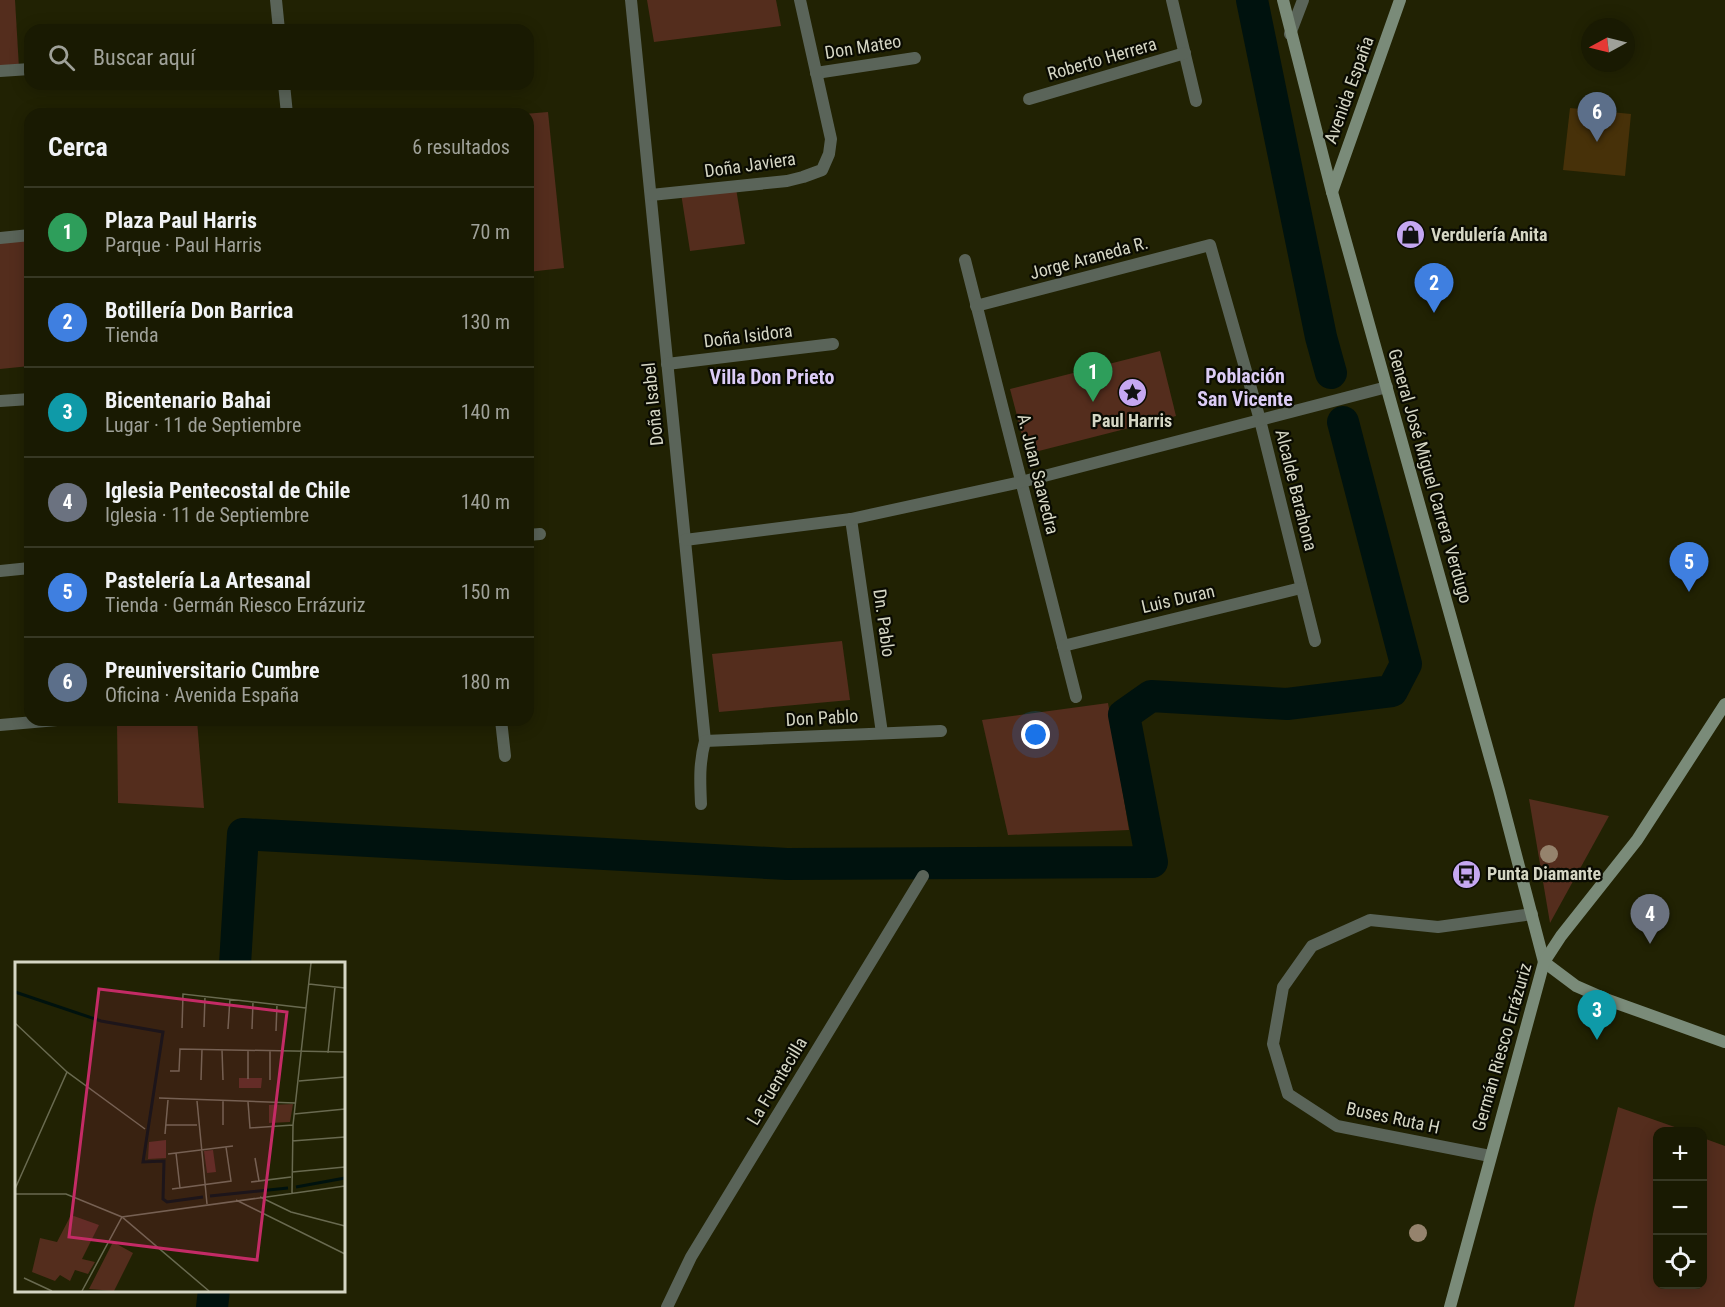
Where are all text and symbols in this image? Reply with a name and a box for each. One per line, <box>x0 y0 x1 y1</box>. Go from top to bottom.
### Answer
north arrow <box>1581 18 1635 72</box>
search box <box>24 24 534 90</box>
street label: Don Mateo <box>823 30 903 63</box>
street label: Roberto Herrera <box>1045 33 1159 84</box>
street label: Avenida España <box>1319 33 1378 146</box>
icon: search <box>45 41 78 74</box>
text: Buscar aquí <box>93 45 196 70</box>
pin: 6 <box>1578 92 1616 142</box>
text: Cerca <box>48 132 108 162</box>
text: 6 resultados <box>412 135 510 159</box>
street label: Doña Javiera <box>703 148 797 181</box>
text: Plaza Paul Harris <box>105 208 257 233</box>
shop icon: Verdulería Anita <box>1394 219 1426 251</box>
text: 1 <box>62 220 73 244</box>
text: 70 m <box>471 220 510 244</box>
place label: Verdulería Anita <box>1431 224 1547 245</box>
street label: Jorge Araneda R. <box>1027 232 1150 283</box>
text: Parque · Paul Harris <box>105 233 262 257</box>
pin: 2 <box>1414 264 1454 313</box>
text: Botillería Don Barrica <box>105 298 293 323</box>
text: 2 <box>62 310 73 334</box>
text: 130 m <box>461 310 510 334</box>
street label: Doña Isidora <box>702 320 794 351</box>
text: Tienda <box>105 323 159 347</box>
street label: General José Miguel Carrera Verdugo <box>1384 346 1477 606</box>
pin: 1 <box>1074 352 1112 402</box>
street label: Doña Isabel <box>638 361 667 447</box>
district label: Población San Vicente <box>1197 364 1293 411</box>
district label: Villa Don Prieto <box>710 365 834 389</box>
place icon: Paul Harris <box>1116 376 1148 408</box>
text: Bicentenario Bahai <box>105 388 271 413</box>
text: 3 <box>62 400 73 424</box>
text: 140 m <box>461 400 510 424</box>
place label: Paul Harris <box>1092 410 1172 431</box>
street label: A. Juan Saavedra <box>1013 412 1064 536</box>
text: Lugar · 11 de Septiembre <box>105 413 301 437</box>
street label: Alcalde Barahona <box>1271 427 1322 553</box>
text: Iglesia Pentecostal de Chile <box>105 478 350 503</box>
text: 4 <box>62 490 73 514</box>
text: 140 m <box>461 490 510 514</box>
text: Iglesia · 11 de Septiembre <box>105 503 309 527</box>
pin: 5 <box>1670 542 1708 592</box>
text: Pastelería La Artesanal <box>105 568 311 593</box>
text: 5 <box>62 580 73 604</box>
text: 150 m <box>461 580 510 604</box>
street label: Luis Duran <box>1139 580 1217 617</box>
street label: Dn. Pablo <box>869 588 900 658</box>
text: Tienda · Germán Riesco Errázuriz <box>105 593 366 617</box>
text: Preuniversitario Cumbre <box>105 658 320 683</box>
text: 6 <box>62 670 73 694</box>
text: 180 m <box>461 670 510 694</box>
text: Oficina · Avenida España <box>105 683 299 707</box>
street label: Don Pablo <box>785 705 859 730</box>
your location <box>1021 720 1050 749</box>
bus stop icon: Punta Diamante <box>1450 858 1482 890</box>
place label: Punta Diamante <box>1487 863 1601 884</box>
pin: 4 <box>1630 894 1670 944</box>
street label: Germán Riesco Errázuriz <box>1467 960 1536 1133</box>
inset map <box>15 962 345 1292</box>
pin: 3 <box>1578 990 1616 1040</box>
street label: La Fuentecilla <box>742 1033 811 1128</box>
street label: Buses Ruta H <box>1344 1097 1442 1138</box>
map controls <box>1653 1127 1707 1289</box>
button: + <box>1653 1127 1707 1181</box>
button: − <box>1653 1181 1707 1235</box>
button: locate <box>1653 1235 1707 1289</box>

